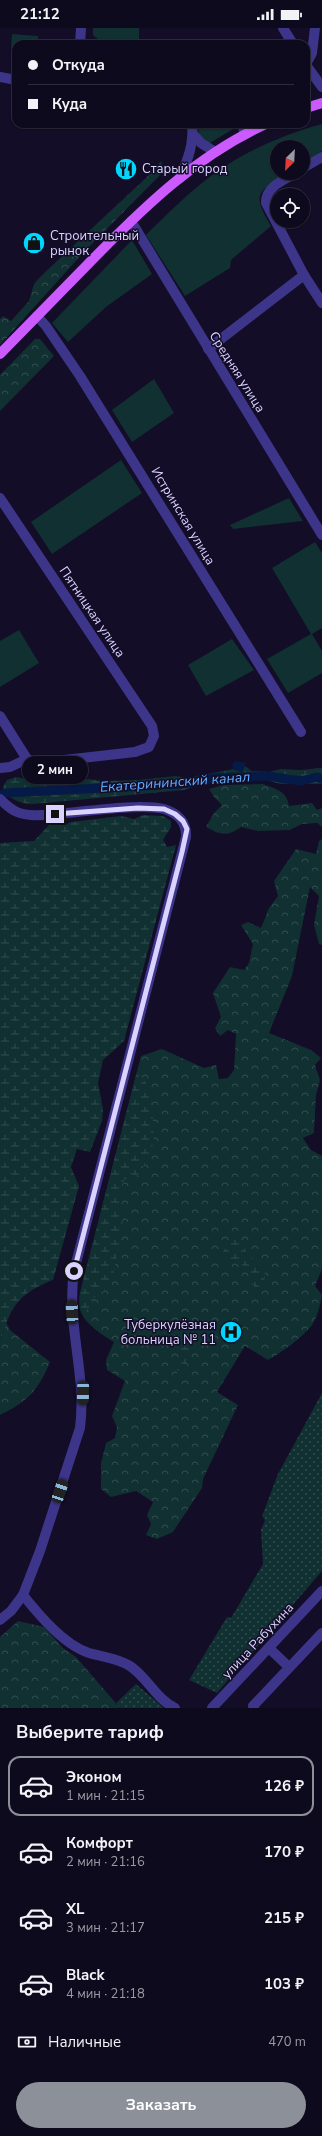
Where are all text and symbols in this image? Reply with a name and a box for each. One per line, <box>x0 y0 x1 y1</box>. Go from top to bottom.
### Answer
text: 21:12 <box>20 4 60 24</box>
text: Откуда <box>52 55 105 75</box>
text: Куда <box>52 94 87 114</box>
north arrow <box>270 140 310 180</box>
map controls <box>270 140 310 228</box>
restaurant icon: Старый город <box>113 156 139 182</box>
place label: Старый город <box>142 160 228 178</box>
button: locate <box>270 188 310 228</box>
place label: Строительный рынок <box>50 227 139 260</box>
shop icon: Строительный рынок <box>21 230 47 256</box>
street label: Средняя улица <box>205 328 269 416</box>
street label: Истринская улица <box>147 464 219 568</box>
street label: Пятницкая улица <box>55 563 129 661</box>
callout: 2 мин <box>22 756 88 784</box>
text: 2 мин <box>37 761 73 779</box>
water label: Екатерининский канал <box>99 767 251 797</box>
route end <box>46 805 64 823</box>
route start <box>65 1262 83 1280</box>
car <box>65 1300 79 1324</box>
place label: Туберкулёзная больница № 11 <box>121 1316 216 1349</box>
hospital icon: Туберкулёзная больница № 11 <box>218 1319 244 1345</box>
car <box>77 1381 89 1405</box>
car <box>51 1478 69 1504</box>
street label: улица Рабухина <box>218 1599 298 1683</box>
text: Выберите тариф <box>16 1720 164 1744</box>
text: Эконом <box>66 1767 122 1787</box>
icon: car <box>18 1768 54 1804</box>
text: 126 ₽ <box>264 1776 304 1796</box>
text: 1 мин · 21:15 <box>66 1787 145 1805</box>
text: Комфорт <box>66 1833 133 1853</box>
icon: car <box>18 1834 54 1870</box>
text: 170 ₽ <box>264 1842 304 1862</box>
text: 2 мин · 21:16 <box>66 1853 145 1871</box>
text: XL <box>66 1899 85 1919</box>
icon: car <box>18 1900 54 1936</box>
text: 215 ₽ <box>264 1908 304 1928</box>
text: 3 мин · 21:17 <box>66 1919 145 1937</box>
text: Black <box>66 1965 104 1985</box>
icon: car <box>18 1966 54 2002</box>
text: 103 ₽ <box>264 1974 304 1994</box>
text: 4 мин · 21:18 <box>66 1985 145 2003</box>
icon: cash <box>16 2031 38 2053</box>
text: Наличные <box>48 2032 121 2052</box>
text: 470 m <box>268 2033 306 2051</box>
button: Заказать <box>16 2082 306 2128</box>

